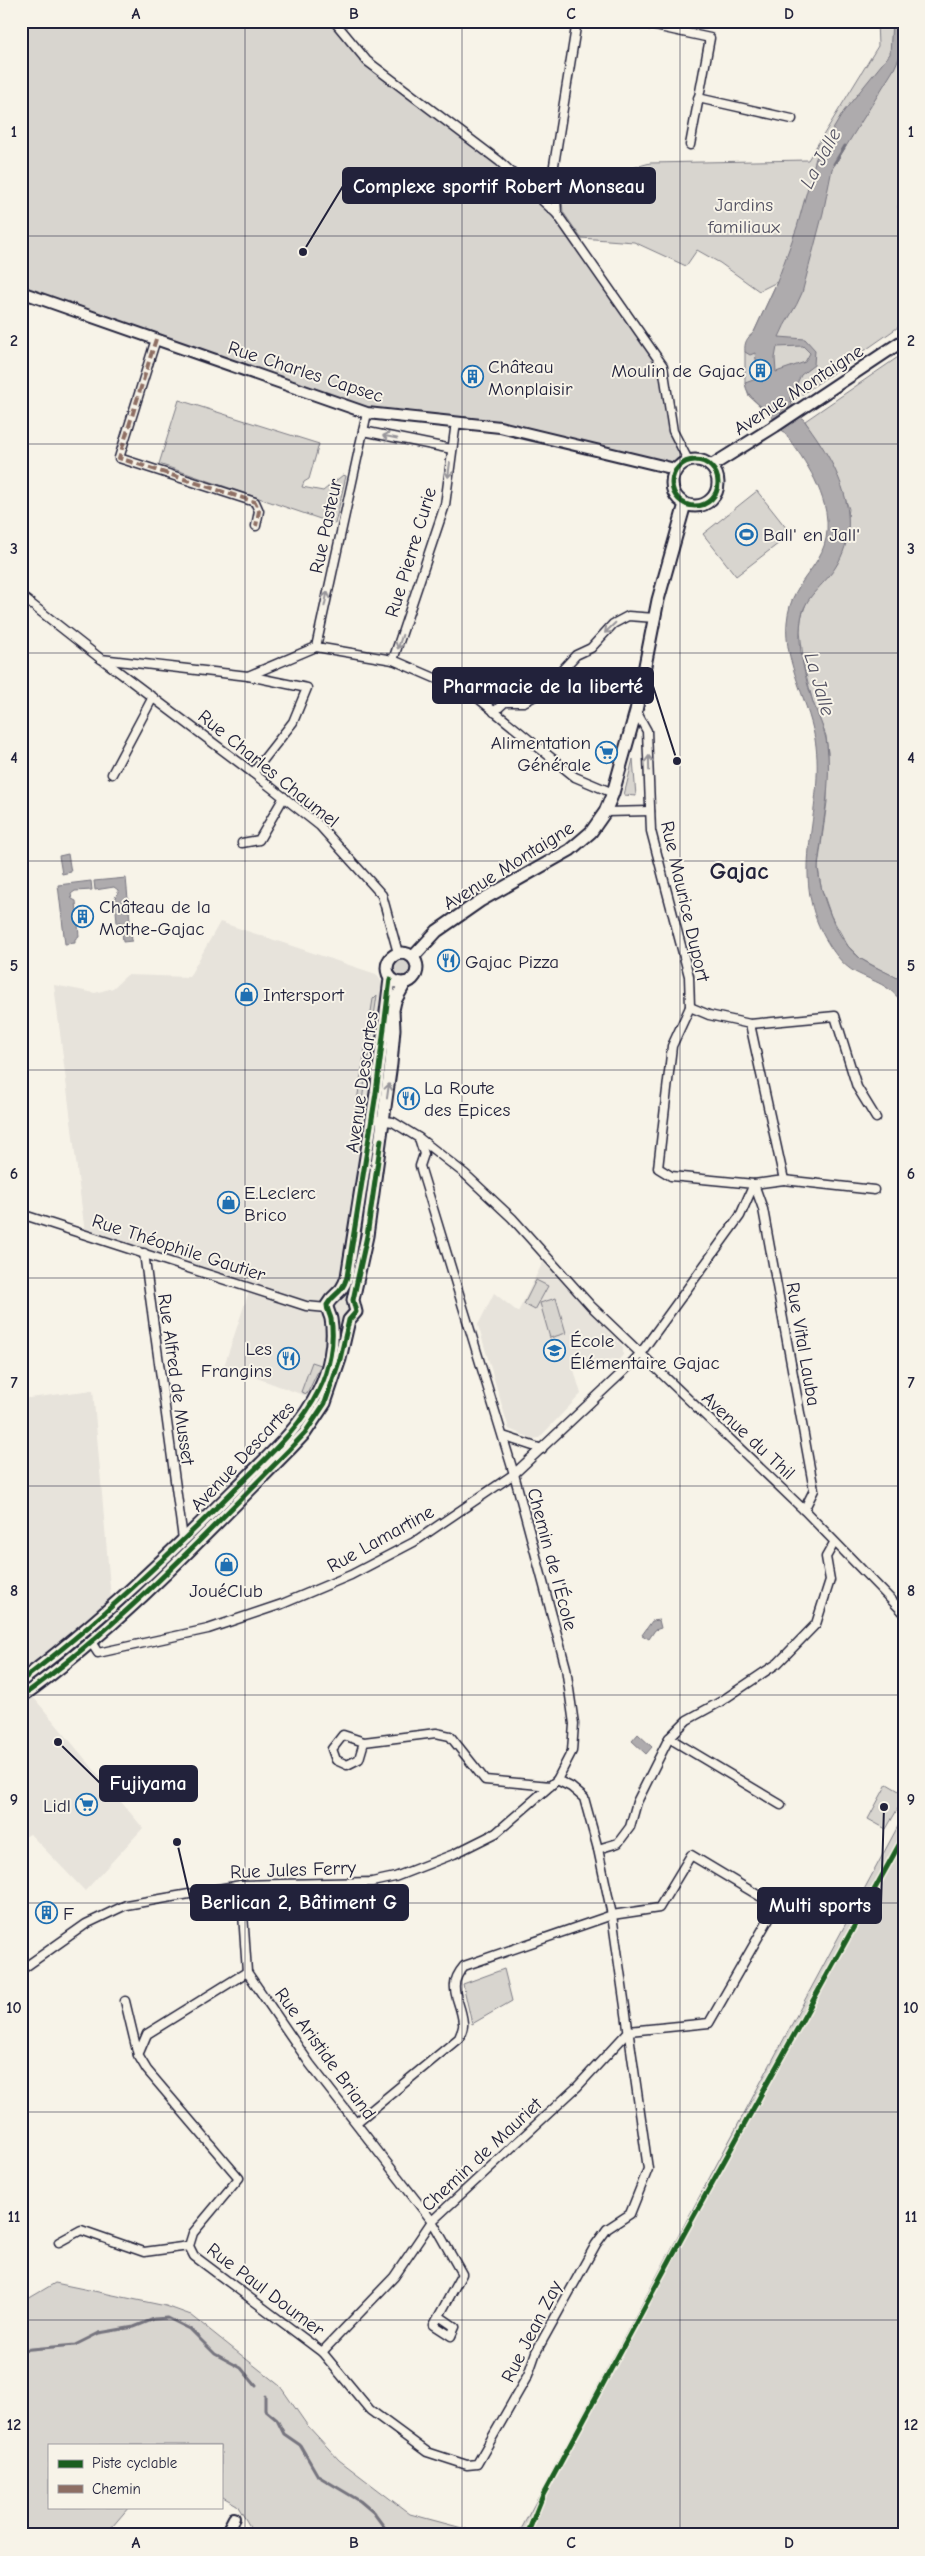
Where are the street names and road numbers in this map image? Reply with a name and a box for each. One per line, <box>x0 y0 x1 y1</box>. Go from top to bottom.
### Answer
street label: Rue Charles Capsec <box>225 336 386 407</box>
street label: Avenue Montaigne <box>730 340 867 440</box>
street label: Rue Pasteur <box>305 476 347 575</box>
street label: Rue Pierre Curie <box>381 485 441 620</box>
street label: Rue Charles Chaumel <box>194 705 343 832</box>
street label: Avenue Montaigne <box>439 817 578 915</box>
street label: Rue Maurice Duport <box>656 819 714 984</box>
street label: Avenue Descartes <box>341 1010 383 1154</box>
street label: Rue Théophile Gautier <box>89 1210 269 1287</box>
street label: Rue Vital Lauba <box>781 1281 825 1408</box>
street label: Rue Alfred de Musset <box>153 1292 199 1467</box>
street label: Avenue du Thil <box>697 1387 799 1484</box>
street label: Avenue Descartes <box>186 1397 299 1516</box>
street label: Chemin de l'École <box>522 1486 582 1633</box>
street label: Rue Lamartine <box>323 1500 438 1577</box>
street label: Rue Jules Ferry <box>230 1857 357 1883</box>
street label: Rue Aristide Briand <box>270 1983 380 2124</box>
street label: Chemin de Mauriet <box>417 2093 547 2216</box>
street label: Rue Paul Doumer <box>202 2239 329 2341</box>
street label: Rue Jean Zay <box>497 2277 567 2386</box>

